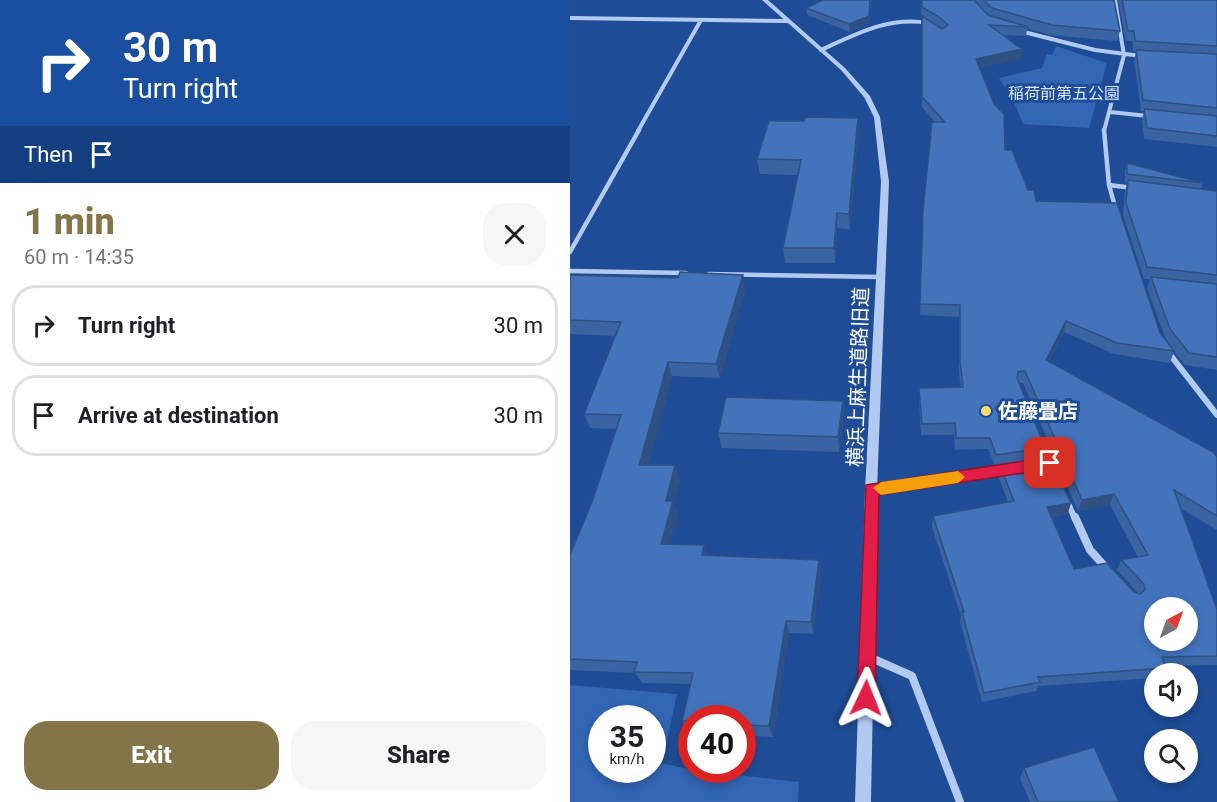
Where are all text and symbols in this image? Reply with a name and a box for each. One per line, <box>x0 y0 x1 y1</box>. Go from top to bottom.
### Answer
text: 30 m <box>123 23 218 72</box>
icon: right <box>24 24 102 102</box>
text: Turn right <box>123 73 238 105</box>
park label: 稲荷前第五公園 <box>1008 84 1120 103</box>
icon: arrive <box>85 138 118 171</box>
text: Then <box>24 142 73 167</box>
text: 1 min <box>24 201 115 243</box>
button: close <box>483 203 546 266</box>
text: 60 m · 14:35 <box>24 245 134 269</box>
street label: 横浜上麻生道路旧道 <box>843 287 873 467</box>
icon: right <box>27 309 60 342</box>
text: Turn right <box>78 313 175 338</box>
text: 30 m <box>494 313 543 338</box>
icon: arrive <box>27 399 60 432</box>
place label: 佐藤畳店 <box>998 399 1078 423</box>
text: Arrive at destination <box>78 403 279 428</box>
text: 30 m <box>494 403 543 428</box>
marker: 佐藤畳店 <box>979 404 993 418</box>
pin <box>1024 437 1075 488</box>
icon: arrive <box>1033 446 1066 479</box>
north arrow <box>1144 597 1198 651</box>
map controls <box>1144 597 1198 783</box>
button: sound <box>1144 663 1198 717</box>
position arrow <box>834 666 898 730</box>
speed limit sign: 40 <box>678 705 756 783</box>
text: 35 <box>610 719 644 754</box>
button: Exit <box>24 721 279 790</box>
button: Share <box>291 721 546 790</box>
button: search <box>1144 729 1198 783</box>
text: km/h <box>609 750 645 768</box>

